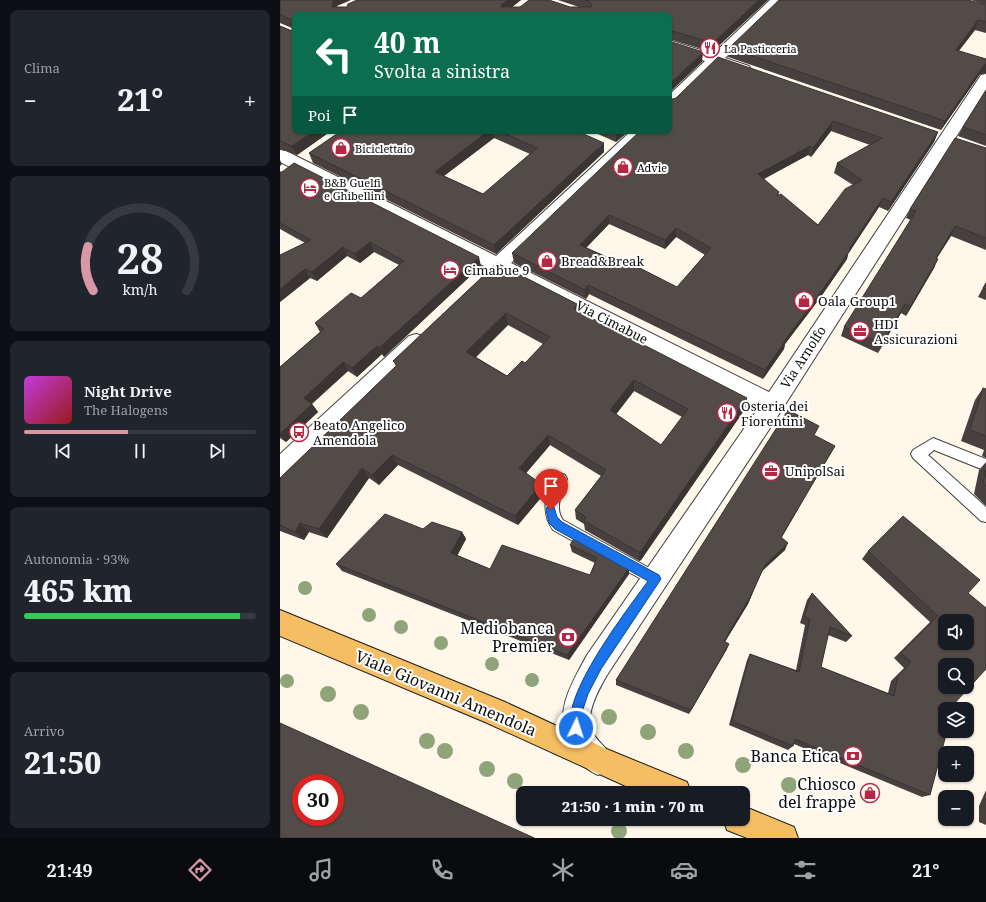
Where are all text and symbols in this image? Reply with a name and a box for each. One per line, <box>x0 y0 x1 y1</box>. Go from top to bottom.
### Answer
text: 40 m <box>374 23 441 61</box>
icon: left <box>308 28 360 80</box>
restaurant icon: La Pasticceria <box>699 37 721 59</box>
place label: La Pasticceria <box>724 41 797 56</box>
text: Clima <box>24 59 60 77</box>
text: Svolta a sinistra <box>374 59 510 83</box>
text: 21° <box>117 79 163 120</box>
text: − <box>24 85 37 115</box>
text: + <box>244 85 256 115</box>
icon: arrive <box>339 104 361 126</box>
text: Poi <box>308 105 331 125</box>
shop icon: Biciclettaio <box>330 137 352 159</box>
place label: Biciclettaio <box>355 141 413 156</box>
shop icon: Advie <box>612 156 634 178</box>
place label: Advie <box>637 160 667 175</box>
place label: B&B Guelfi e Ghibellini <box>324 175 385 203</box>
hotel icon: B&B Guelfi e Ghibellini <box>299 177 321 199</box>
text: 28 <box>116 230 164 286</box>
shop icon: Bread&Break <box>536 250 558 272</box>
place label: Bread&Break <box>561 252 644 270</box>
hotel icon: Cimabue 9 <box>439 259 461 281</box>
place label: Cimabue 9 <box>464 261 530 279</box>
text: km/h <box>122 280 158 299</box>
shop icon: Oala Group1 <box>793 290 815 312</box>
place label: Oala Group1 <box>818 292 896 310</box>
street label: Via Cimabue <box>573 296 651 348</box>
place label: HDI Assicurazioni <box>874 315 958 348</box>
office icon: HDI Assicurazioni <box>849 320 871 342</box>
street label: Via Arnolfo <box>776 322 830 392</box>
text: Night Drive <box>84 381 172 401</box>
place label: Osteria dei Fiorentini <box>741 397 808 430</box>
text: The Halogens <box>84 401 168 419</box>
restaurant icon: Osteria dei Fiorentini <box>716 402 738 424</box>
place label: Beato Angelico Amendola <box>313 416 405 449</box>
bus stop icon: Beato Angelico Amendola <box>288 421 310 443</box>
icon: previous <box>52 440 74 462</box>
icon: pause <box>129 440 151 462</box>
icon: next <box>206 440 228 462</box>
office icon: UnipolSai <box>760 460 782 482</box>
place label: UnipolSai <box>785 462 845 480</box>
pin <box>534 469 568 510</box>
icon: arrive <box>540 475 562 497</box>
text: Autonomia · 93% <box>24 550 129 568</box>
text: 465 km <box>24 570 133 611</box>
map controls <box>938 614 974 826</box>
button: sound <box>938 614 974 650</box>
place label: Mediobanca Premier <box>460 617 554 657</box>
bank icon: Mediobanca Premier <box>557 626 579 648</box>
street label: Viale Giovanni Amendola <box>352 645 540 741</box>
button: search <box>938 658 974 694</box>
button: layers <box>938 702 974 738</box>
position arrow <box>555 707 597 749</box>
text: Arrivo <box>24 722 65 740</box>
text: 21:50 <box>24 742 101 783</box>
place label: Banca Etica <box>751 745 839 767</box>
bank icon: Banca Etica <box>842 745 864 767</box>
button: + <box>938 746 974 782</box>
place label: Chiosco del frappè <box>778 773 856 813</box>
speed limit sign: 30 <box>292 774 344 826</box>
shop icon: Chiosco del frappè <box>859 782 881 804</box>
button: − <box>938 790 974 826</box>
text: 21:50 · 1 min · 70 m <box>562 796 704 816</box>
icon: directions <box>186 856 214 884</box>
icon: music <box>307 856 335 884</box>
icon: phone <box>428 856 456 884</box>
icon: climate <box>549 856 577 884</box>
icon: car <box>670 856 698 884</box>
icon: filters <box>791 856 819 884</box>
text: 21:49 <box>47 858 93 882</box>
text: 21° <box>912 858 939 882</box>

